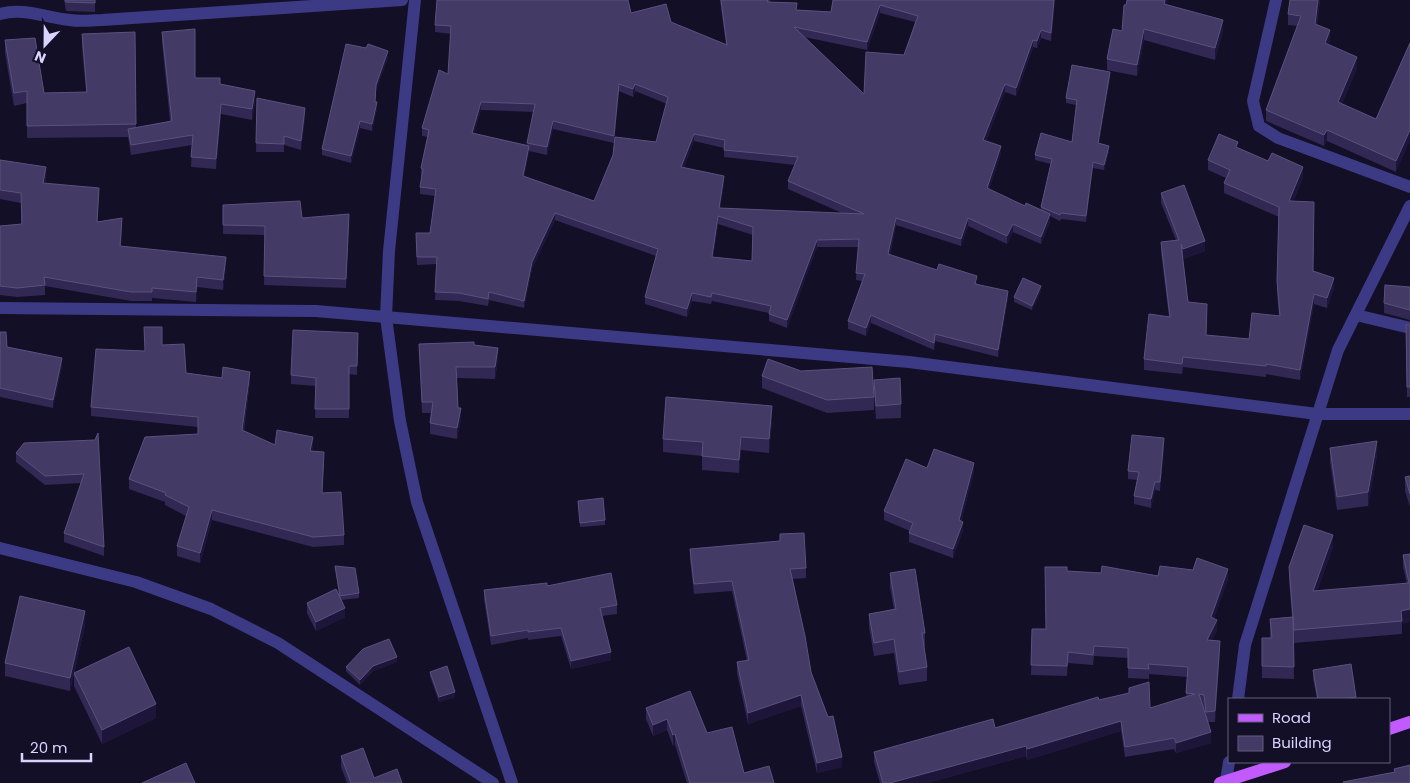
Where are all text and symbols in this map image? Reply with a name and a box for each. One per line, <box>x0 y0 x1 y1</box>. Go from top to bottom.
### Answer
north arrow <box>20 20 70 70</box>
text: N <box>32 46 49 68</box>
legend <box>1228 698 1390 763</box>
text: Road <box>1272 707 1311 728</box>
scale bar <box>22 730 91 762</box>
text: Building <box>1272 732 1332 753</box>
text: 20 m <box>30 737 68 758</box>

